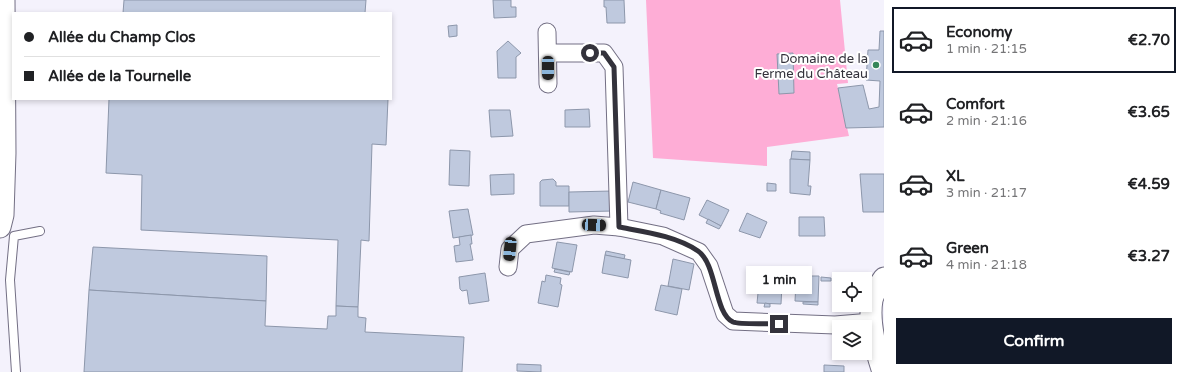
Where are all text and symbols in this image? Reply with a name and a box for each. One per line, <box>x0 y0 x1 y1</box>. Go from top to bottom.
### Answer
icon: car <box>898 22 934 58</box>
text: Economy <box>946 23 1012 41</box>
text: Allée du Champ Clos <box>48 28 196 46</box>
text: €2.70 <box>1128 31 1170 49</box>
text: 1 min · 21:15 <box>946 41 1027 57</box>
route start <box>581 44 599 62</box>
place label: Domaine de la Ferme du Château <box>755 51 868 82</box>
car <box>542 56 554 80</box>
marker: Domaine de la Ferme du Château <box>871 60 881 70</box>
text: Allée de la Tournelle <box>48 67 191 85</box>
icon: car <box>898 94 934 130</box>
text: Comfort <box>946 95 1005 113</box>
text: €3.65 <box>1128 103 1170 121</box>
text: 2 min · 21:16 <box>946 113 1027 129</box>
icon: car <box>898 166 934 202</box>
text: XL <box>946 167 965 185</box>
text: €4.59 <box>1128 175 1170 193</box>
text: 3 min · 21:17 <box>946 185 1027 201</box>
car <box>582 218 606 232</box>
car <box>503 236 517 262</box>
icon: car <box>898 238 934 274</box>
text: Green <box>946 239 989 257</box>
text: €3.27 <box>1128 247 1170 265</box>
text: 4 min · 21:18 <box>946 257 1027 273</box>
callout: 1 min <box>746 266 812 294</box>
text: 1 min <box>762 272 796 288</box>
map controls <box>832 272 872 360</box>
button: locate <box>832 272 872 312</box>
route end <box>770 315 788 333</box>
button: Confirm <box>896 318 1172 364</box>
button: layers <box>832 320 872 360</box>

